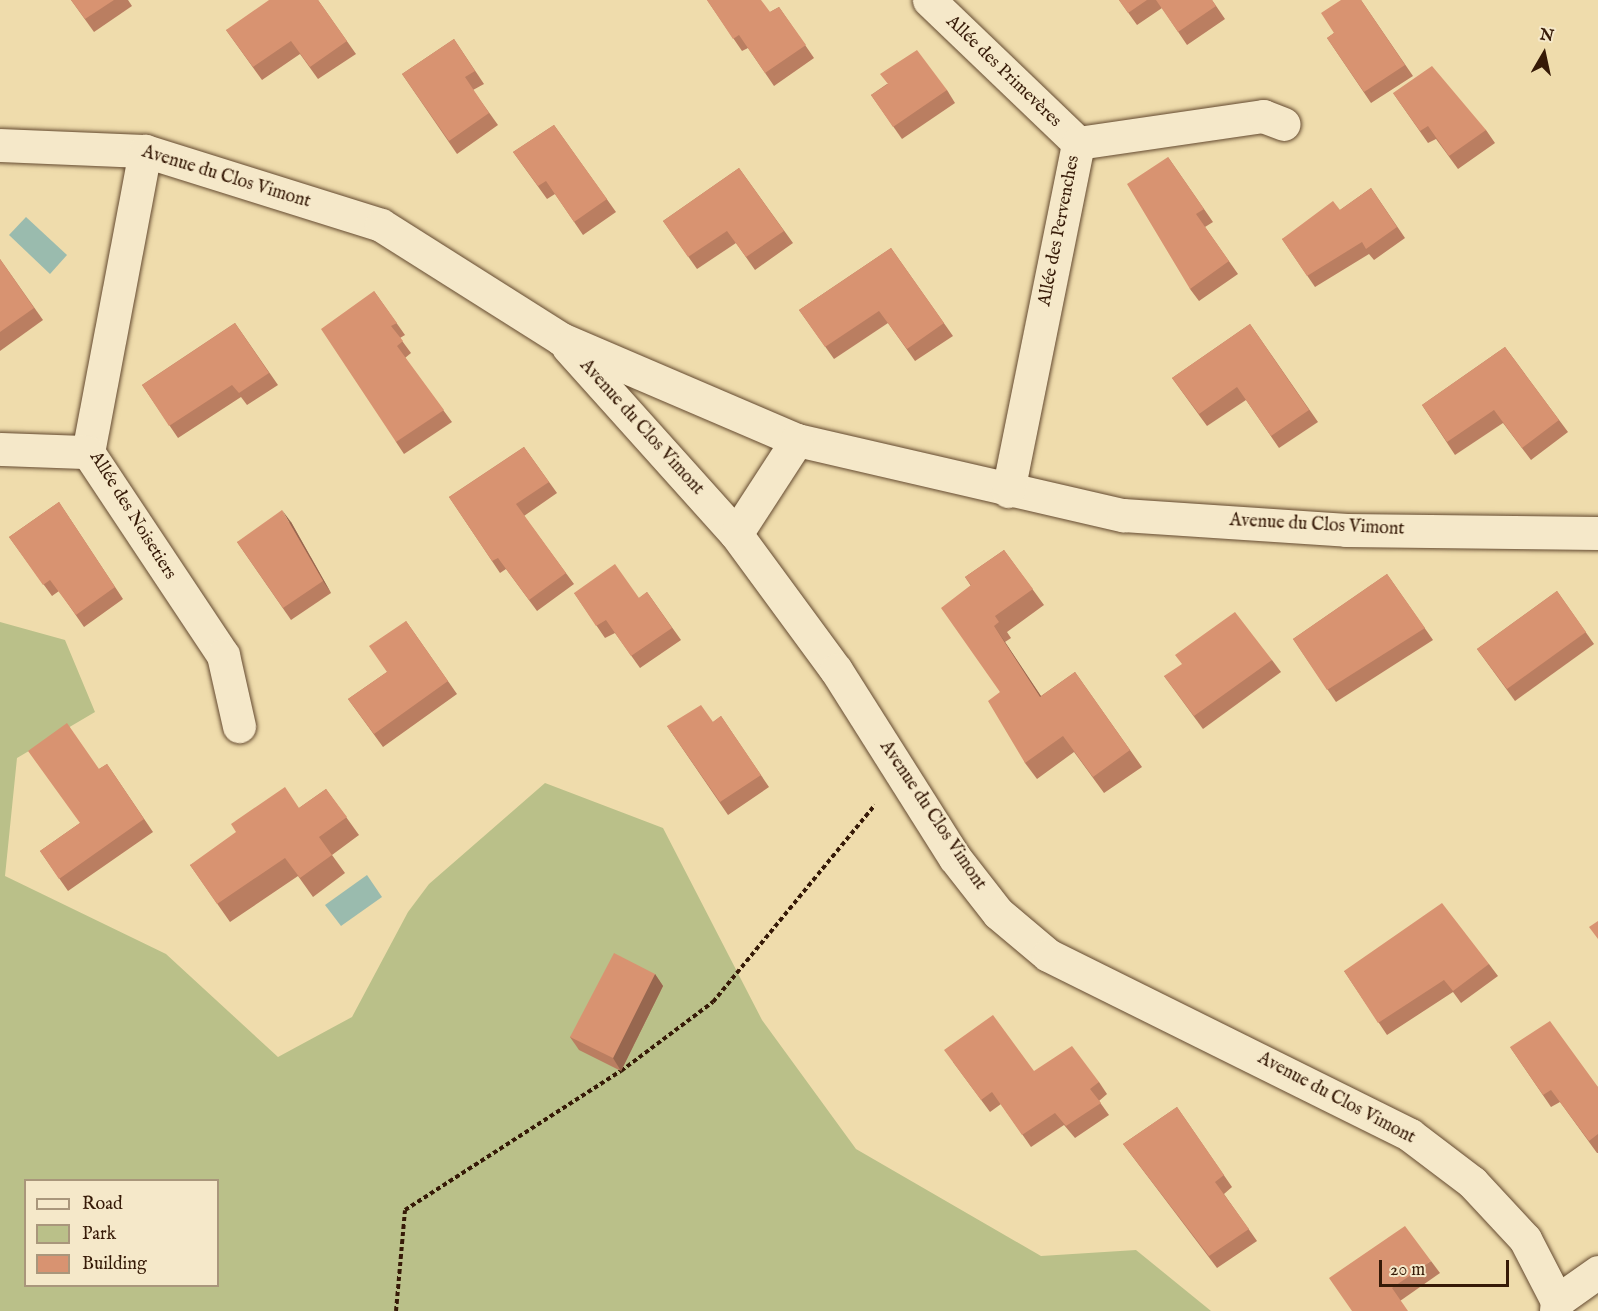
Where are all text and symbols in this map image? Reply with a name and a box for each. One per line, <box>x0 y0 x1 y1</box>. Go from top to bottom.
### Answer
street label: Allée des Primevères <box>941 12 1065 132</box>
north arrow <box>1514 24 1574 84</box>
text: N <box>1538 25 1555 47</box>
street label: Avenue du Clos Vimont <box>139 142 313 214</box>
street label: Allée des Pervenches <box>1035 154 1085 308</box>
street label: Avenue du Clos Vimont <box>574 356 708 500</box>
street label: Allée des Noisetiers <box>84 448 180 584</box>
street label: Avenue du Clos Vimont <box>1229 511 1405 541</box>
street label: Avenue du Clos Vimont <box>874 737 990 895</box>
street label: Avenue du Clos Vimont <box>1254 1048 1418 1150</box>
legend <box>24 1179 219 1287</box>
text: Road <box>82 1193 123 1216</box>
text: Park <box>82 1223 116 1246</box>
scale bar <box>1382 1248 1512 1286</box>
text: Building <box>82 1253 147 1276</box>
text: 20 m <box>1390 1259 1425 1282</box>

